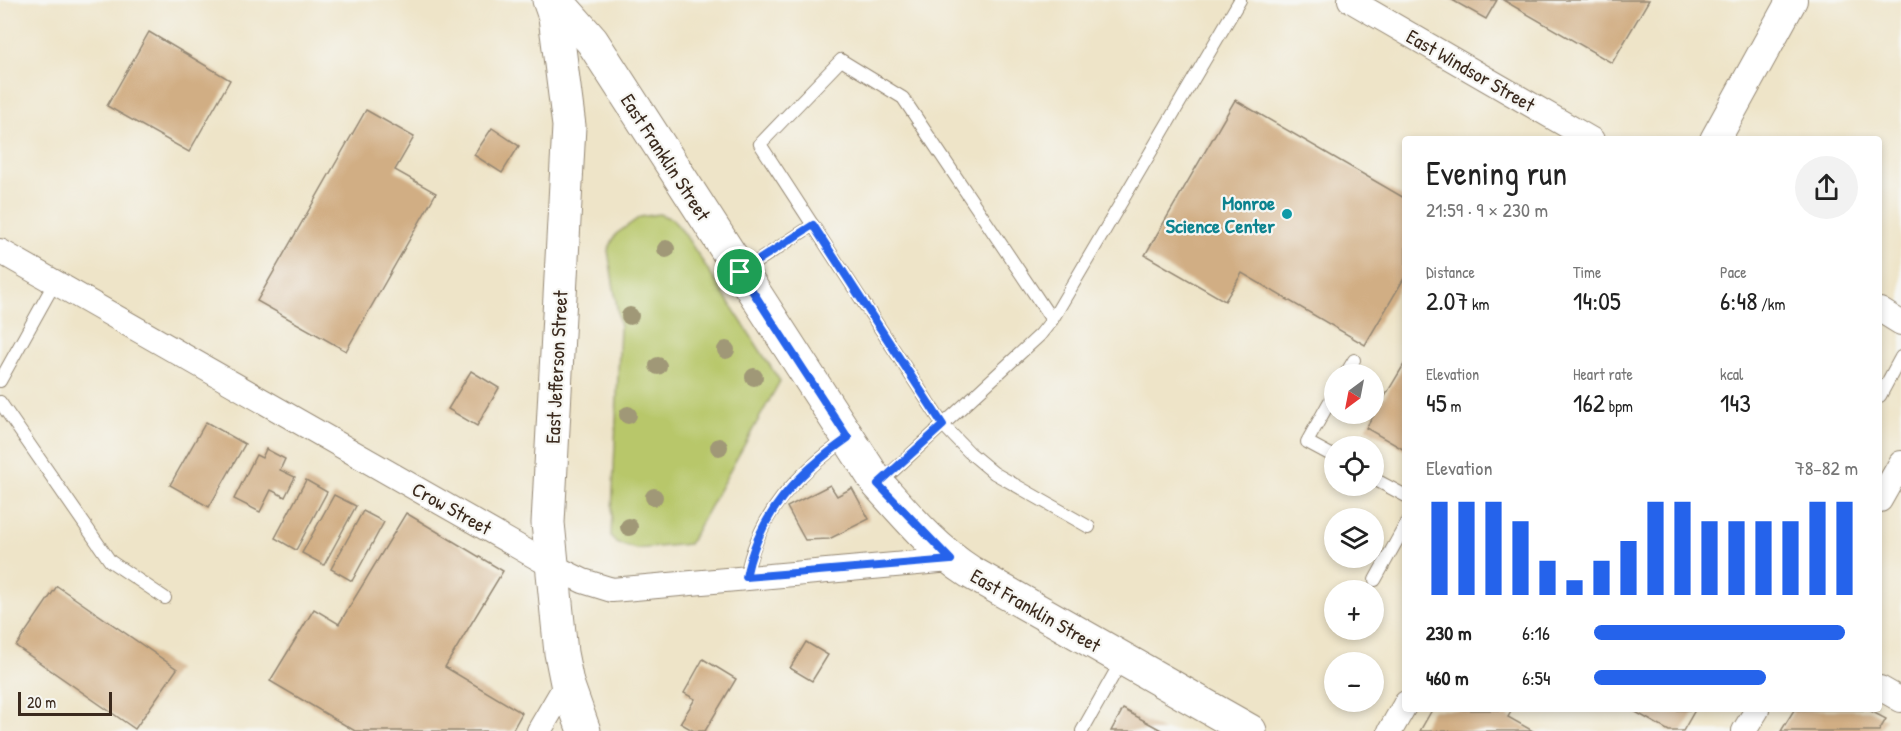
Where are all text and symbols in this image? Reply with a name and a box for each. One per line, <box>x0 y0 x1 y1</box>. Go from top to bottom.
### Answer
street label: East Windsor Street <box>1402 22 1541 118</box>
street label: East Franklin Street <box>615 88 718 227</box>
text: Evening run <box>1426 151 1567 195</box>
button: share <box>1795 156 1858 219</box>
place label: Monroe Science Center <box>1166 189 1275 239</box>
text: 21:59 · 9 × 230 m <box>1426 196 1548 223</box>
marker: Monroe Science Center <box>1280 207 1294 221</box>
pin <box>714 246 765 297</box>
icon: arrive <box>723 255 756 288</box>
text: Distance <box>1426 261 1475 283</box>
text: Time <box>1573 261 1601 283</box>
text: Pace <box>1720 261 1747 283</box>
text: 2.07 <box>1426 283 1468 318</box>
text: 14:05 <box>1573 283 1621 318</box>
text: 6:48 <box>1720 283 1757 318</box>
street label: East Jefferson Street <box>539 289 574 444</box>
text: km <box>1468 293 1489 315</box>
text: /km <box>1757 293 1785 315</box>
text: Elevation <box>1426 363 1479 385</box>
text: Heart rate <box>1573 363 1633 385</box>
text: kcal <box>1720 363 1743 385</box>
north arrow <box>1324 364 1384 424</box>
map controls <box>1324 364 1384 712</box>
text: 45 <box>1426 385 1447 420</box>
text: 162 <box>1573 385 1605 420</box>
text: 143 <box>1720 385 1751 420</box>
text: m <box>1447 395 1461 417</box>
text: bpm <box>1605 395 1633 417</box>
button: locate <box>1324 436 1384 496</box>
text: Elevation <box>1426 454 1492 481</box>
text: 78–82 m <box>1795 454 1858 481</box>
street label: Crow Street <box>407 475 498 541</box>
button: layers <box>1324 508 1384 568</box>
street label: East Franklin Street <box>966 562 1107 659</box>
button: + <box>1324 580 1384 640</box>
text: 230 m <box>1426 619 1471 646</box>
text: 6:16 <box>1522 619 1550 646</box>
button: − <box>1324 652 1384 712</box>
text: 460 m <box>1426 664 1469 691</box>
text: 6:54 <box>1522 664 1551 691</box>
scale bar <box>18 689 112 716</box>
text: 20 m <box>27 691 56 713</box>

